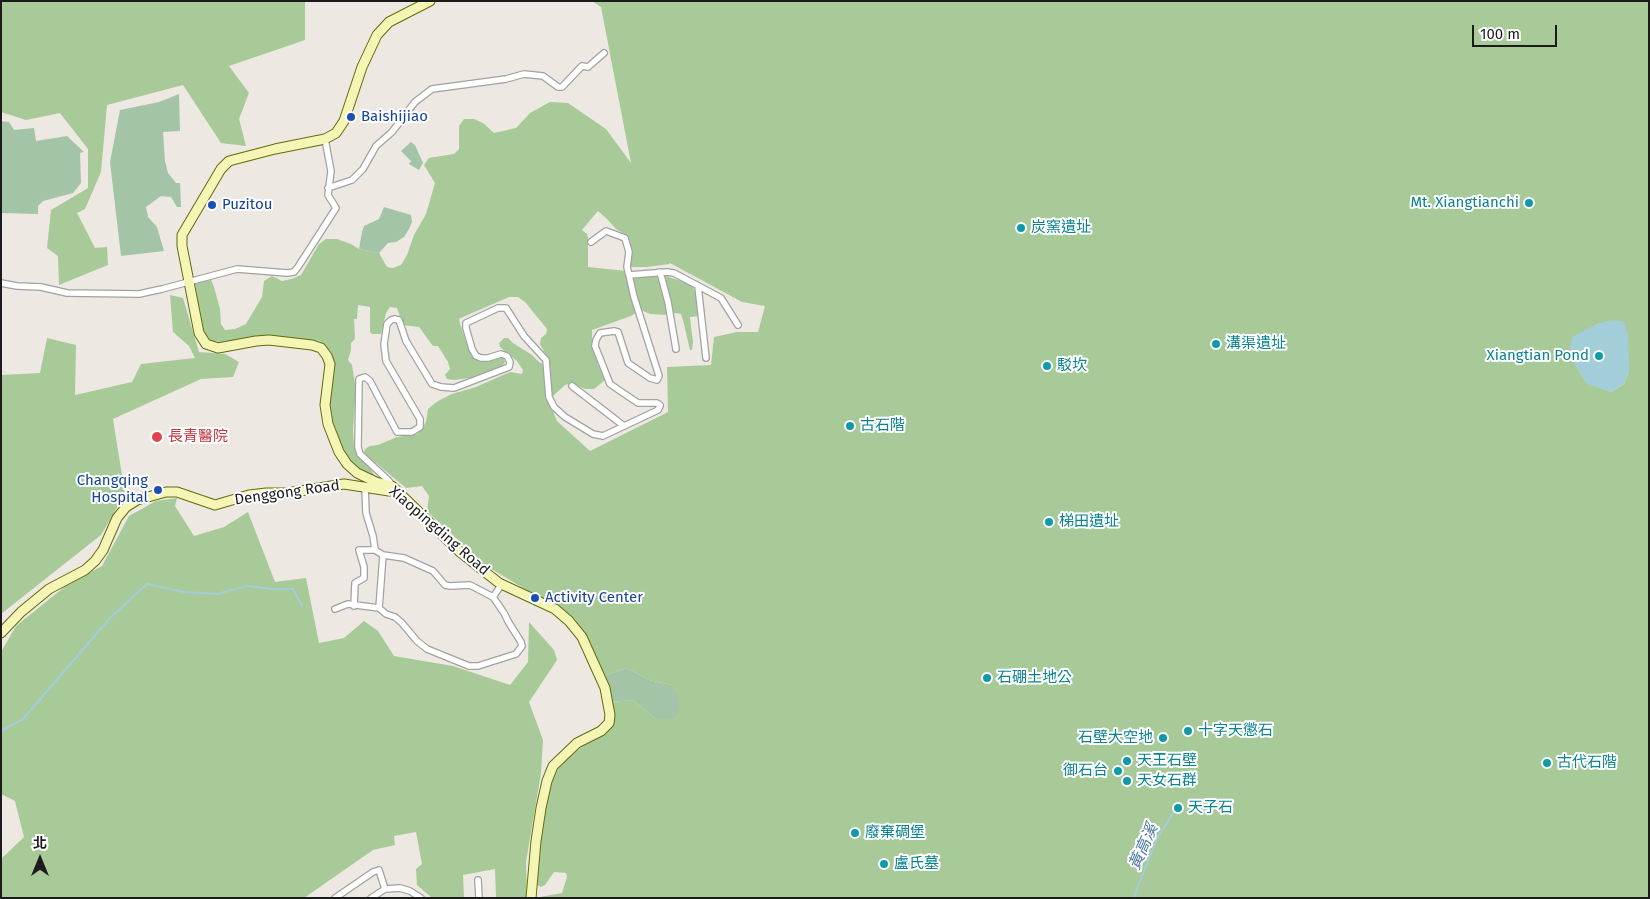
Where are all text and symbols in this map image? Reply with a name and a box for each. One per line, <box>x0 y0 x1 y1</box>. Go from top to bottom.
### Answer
scale bar <box>1475 15 1560 47</box>
text: 100 m <box>1480 25 1520 43</box>
place label: Baishijiao <box>361 108 428 126</box>
marker: Baishijiao <box>345 111 357 123</box>
place label: Mt. Xiangtianchi <box>1410 194 1519 212</box>
place label: Puzitou <box>222 196 273 214</box>
marker: Mt. Xiangtianchi <box>1523 197 1535 209</box>
marker: Puzitou <box>206 199 218 211</box>
place label: 炭窯遺址 <box>1031 219 1091 237</box>
marker: 炭窯遺址 <box>1015 222 1027 234</box>
place label: 溝渠遺址 <box>1226 335 1286 353</box>
marker: 溝渠遺址 <box>1210 338 1222 350</box>
place label: Xiangtian Pond <box>1487 347 1589 365</box>
marker: Xiangtian Pond <box>1593 350 1605 362</box>
place label: 駁坎 <box>1057 357 1087 375</box>
marker: 駁坎 <box>1041 360 1053 372</box>
place label: 古石階 <box>860 417 905 435</box>
marker: 古石階 <box>844 420 856 432</box>
place label: 長青醫院 <box>168 428 228 446</box>
marker: 長青醫院 <box>150 430 164 444</box>
place label: Changqing Hospital <box>77 472 148 507</box>
street label: Denggong Road <box>233 477 341 509</box>
street label: Xiaopingding Road <box>385 483 493 579</box>
marker: Changqing Hospital <box>152 484 164 496</box>
place label: 梯田遺址 <box>1059 513 1119 531</box>
marker: 梯田遺址 <box>1043 516 1055 528</box>
place label: Activity Center <box>545 589 643 607</box>
marker: Activity Center <box>529 592 541 604</box>
place label: 石硼土地公 <box>997 669 1072 687</box>
marker: 石硼土地公 <box>981 672 993 684</box>
place label: 十字天懲石 <box>1198 722 1273 740</box>
marker: 十字天懲石 <box>1182 725 1194 737</box>
place label: 石壁大空地 <box>1078 729 1153 747</box>
marker: 石壁大空地 <box>1157 732 1169 744</box>
place label: 天王石壁 <box>1137 752 1197 770</box>
place label: 古代石階 <box>1557 754 1617 772</box>
marker: 天王石壁 <box>1121 755 1133 767</box>
marker: 古代石階 <box>1541 757 1553 769</box>
place label: 御石台 <box>1063 762 1108 780</box>
marker: 御石台 <box>1112 765 1124 777</box>
place label: 天女石群 <box>1137 772 1197 790</box>
marker: 天女石群 <box>1121 775 1133 787</box>
place label: 天子石 <box>1188 799 1233 817</box>
marker: 天子石 <box>1172 802 1184 814</box>
water label: 黃高溪 <box>1125 821 1163 873</box>
place label: 廢棄碉堡 <box>865 824 925 842</box>
marker: 廢棄碉堡 <box>849 827 861 839</box>
north arrow <box>15 834 65 884</box>
text: 北 <box>33 835 47 852</box>
place label: 盧氏墓 <box>894 855 939 873</box>
marker: 盧氏墓 <box>878 858 890 870</box>

